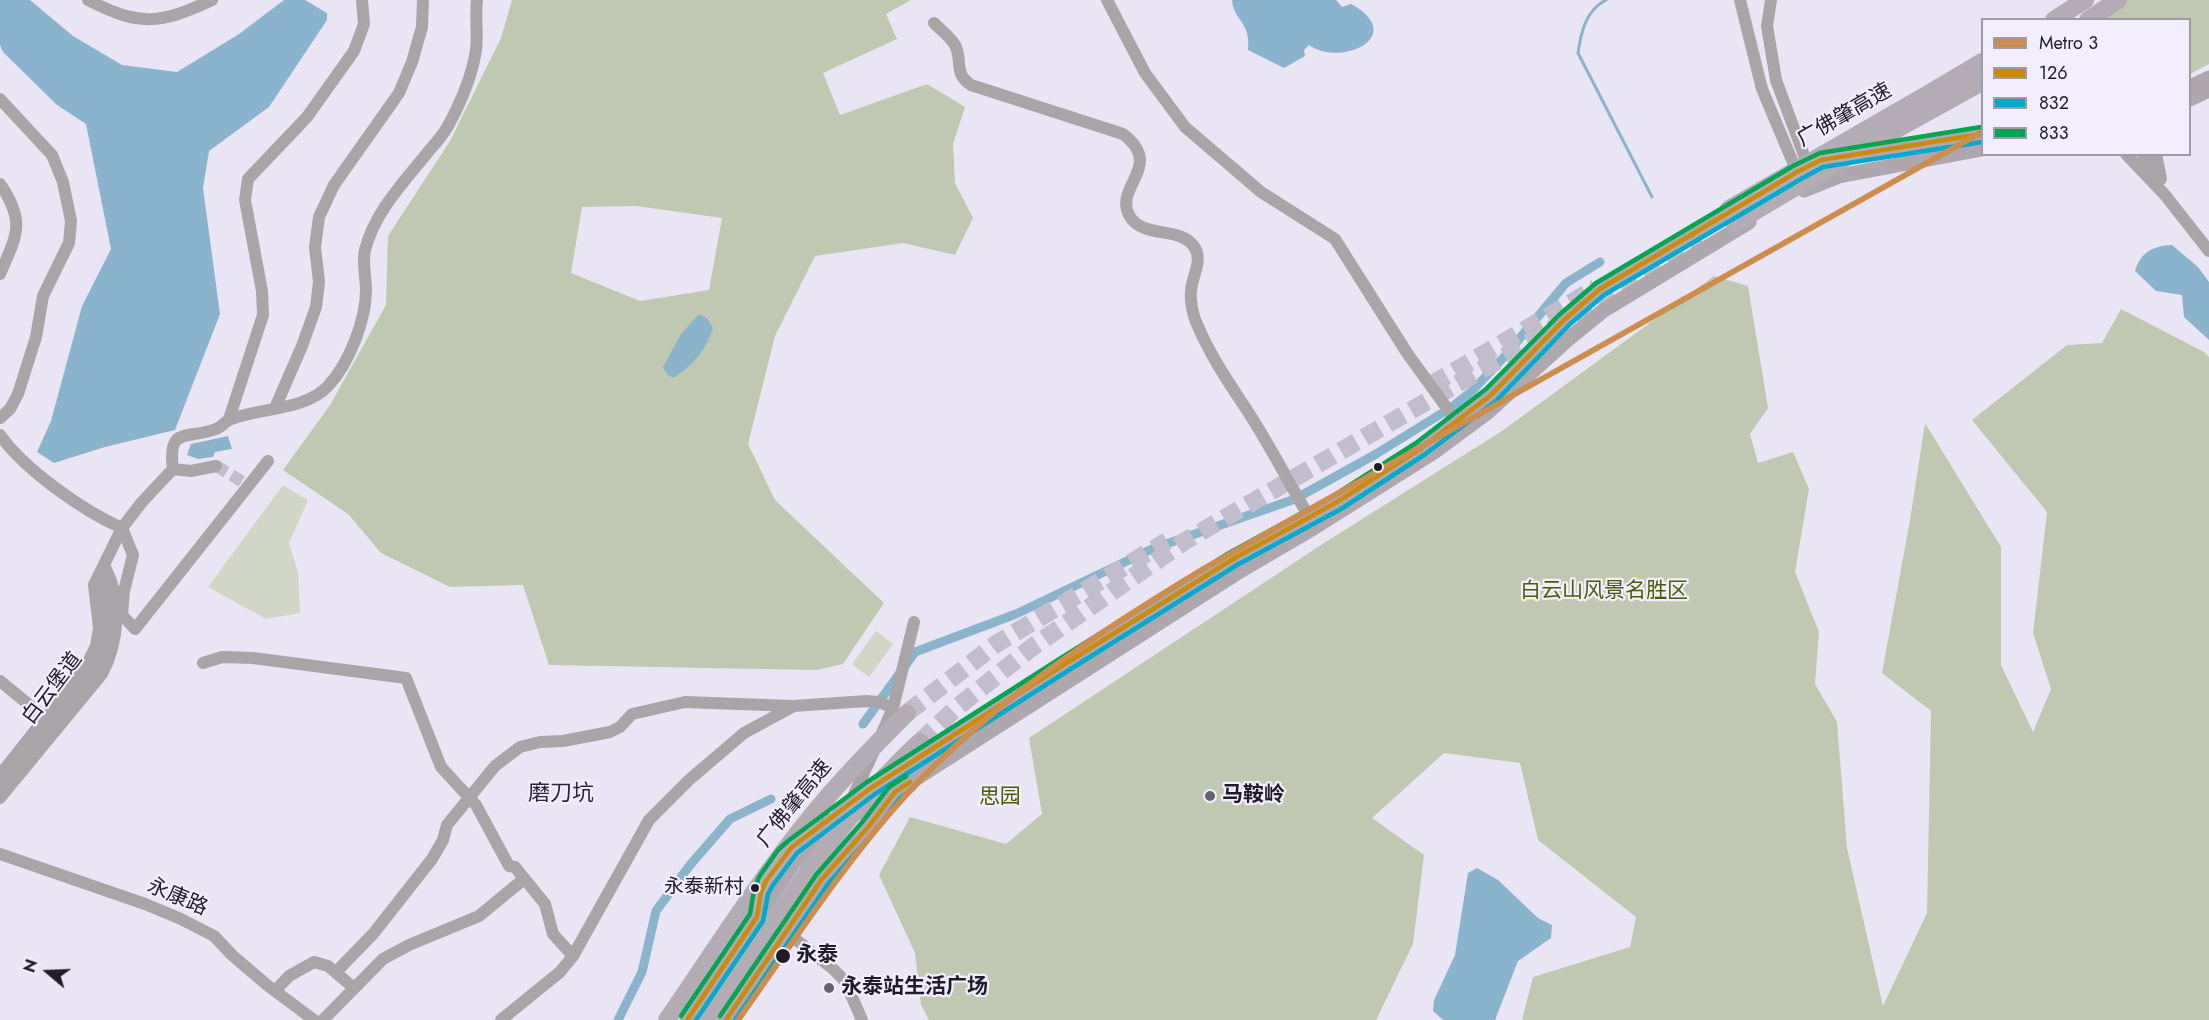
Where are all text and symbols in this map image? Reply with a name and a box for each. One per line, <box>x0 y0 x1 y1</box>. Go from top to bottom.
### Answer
legend <box>1981 18 2191 156</box>
text: Metro 3 <box>2039 30 2098 56</box>
text: 126 <box>2039 60 2068 86</box>
street label: 广佛肇高速 <box>1793 79 1897 153</box>
text: 832 <box>2039 90 2069 116</box>
text: 833 <box>2039 120 2068 146</box>
unlabelled marker <box>1372 461 1384 473</box>
park label: 白云山风景名胜区 <box>1520 579 1688 605</box>
street label: 白云堡道 <box>18 648 88 730</box>
street label: 广佛肇高速 <box>752 755 838 853</box>
district label: 磨刀坑 <box>528 782 594 808</box>
place label: 马鞍岭 <box>1222 783 1285 809</box>
park label: 思园 <box>979 785 1021 811</box>
marker: 马鞍岭 <box>1203 789 1217 803</box>
street label: 永康路 <box>143 874 211 922</box>
place label: 永泰新村 <box>664 876 744 900</box>
marker: 永泰新村 <box>749 882 761 894</box>
north arrow <box>18 942 78 1002</box>
place label: 永泰 <box>796 943 838 969</box>
marker: 永泰 <box>774 947 792 965</box>
text: N <box>18 956 43 976</box>
place label: 永泰站生活广场 <box>841 975 988 1001</box>
marker: 永泰站生活广场 <box>822 981 836 995</box>

